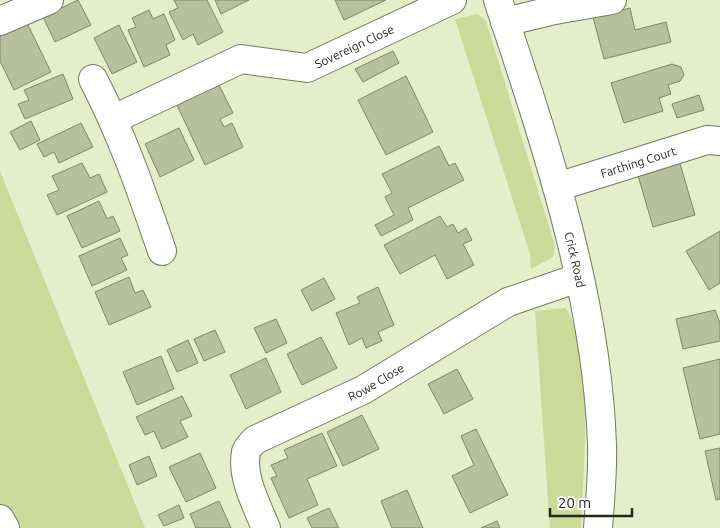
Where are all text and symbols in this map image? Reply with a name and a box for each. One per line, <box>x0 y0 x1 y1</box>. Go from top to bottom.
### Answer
street label: Sovereign Close <box>312 22 396 70</box>
street label: Farthing Court <box>599 144 678 179</box>
street label: Crick Road <box>563 230 588 289</box>
street label: Rowe Close <box>346 360 406 403</box>
scale bar <box>550 486 632 518</box>
text: 20 m <box>558 494 591 511</box>

